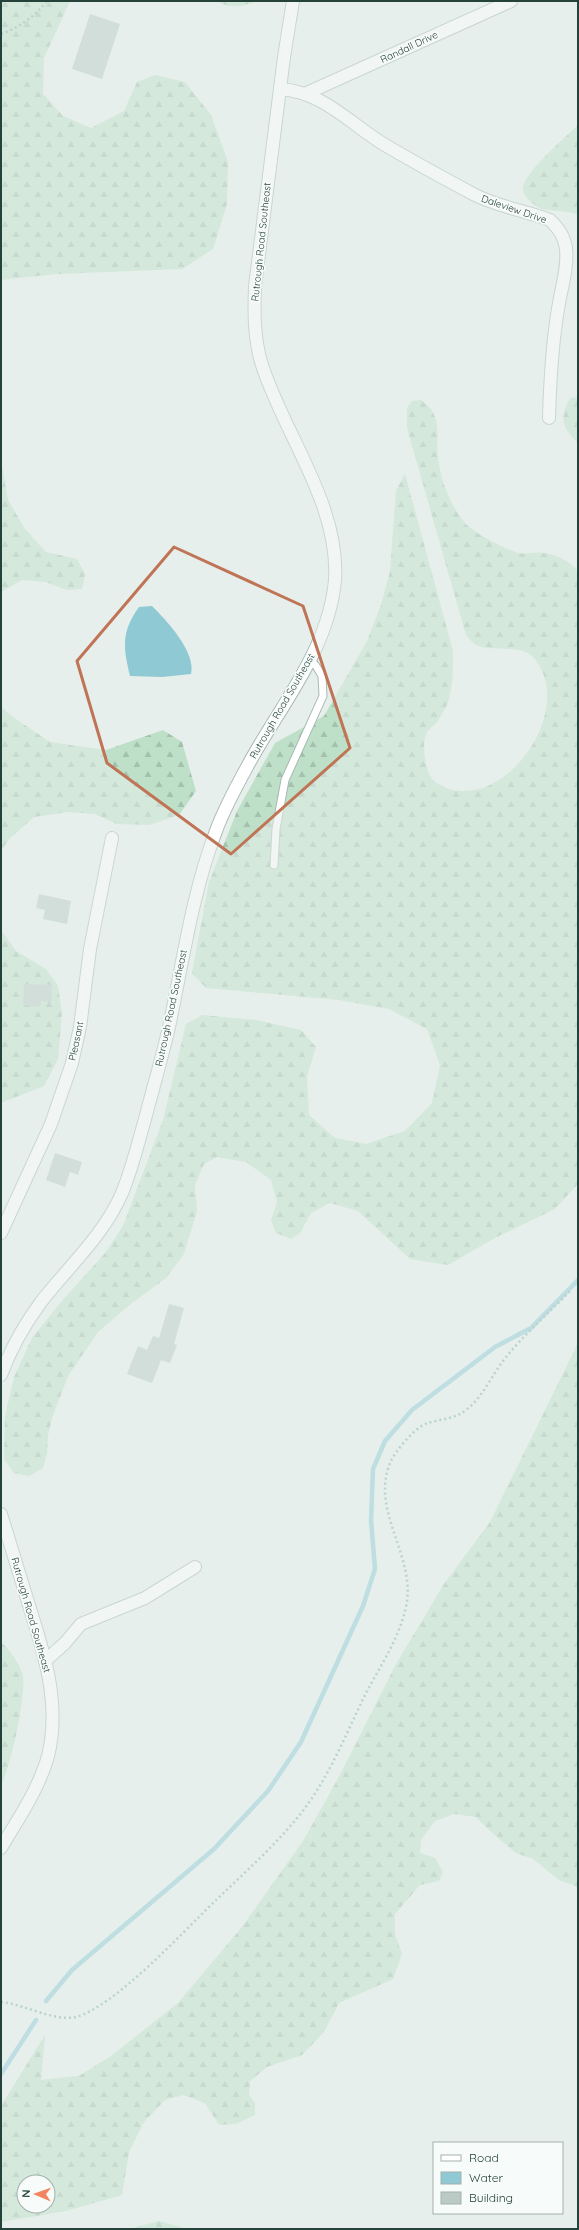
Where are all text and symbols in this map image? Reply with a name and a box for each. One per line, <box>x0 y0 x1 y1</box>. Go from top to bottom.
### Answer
street label: Randall Drive <box>378 28 440 66</box>
street label: Rutrough Road Southeast <box>248 181 274 302</box>
street label: Daleview Drive <box>480 192 549 226</box>
street label: Rutrough Road Southeast <box>247 651 318 761</box>
street label: Rutrough Road Southeast <box>152 948 190 1068</box>
street label: Pleasant <box>65 1020 87 1062</box>
street label: Rutrough Road Southeast <box>8 1556 54 1675</box>
legend <box>433 2142 563 2214</box>
text: Road <box>469 2150 499 2165</box>
text: Water <box>469 2170 504 2185</box>
north arrow <box>16 2174 56 2214</box>
text: N <box>19 2189 33 2198</box>
text: Building <box>469 2190 513 2205</box>

